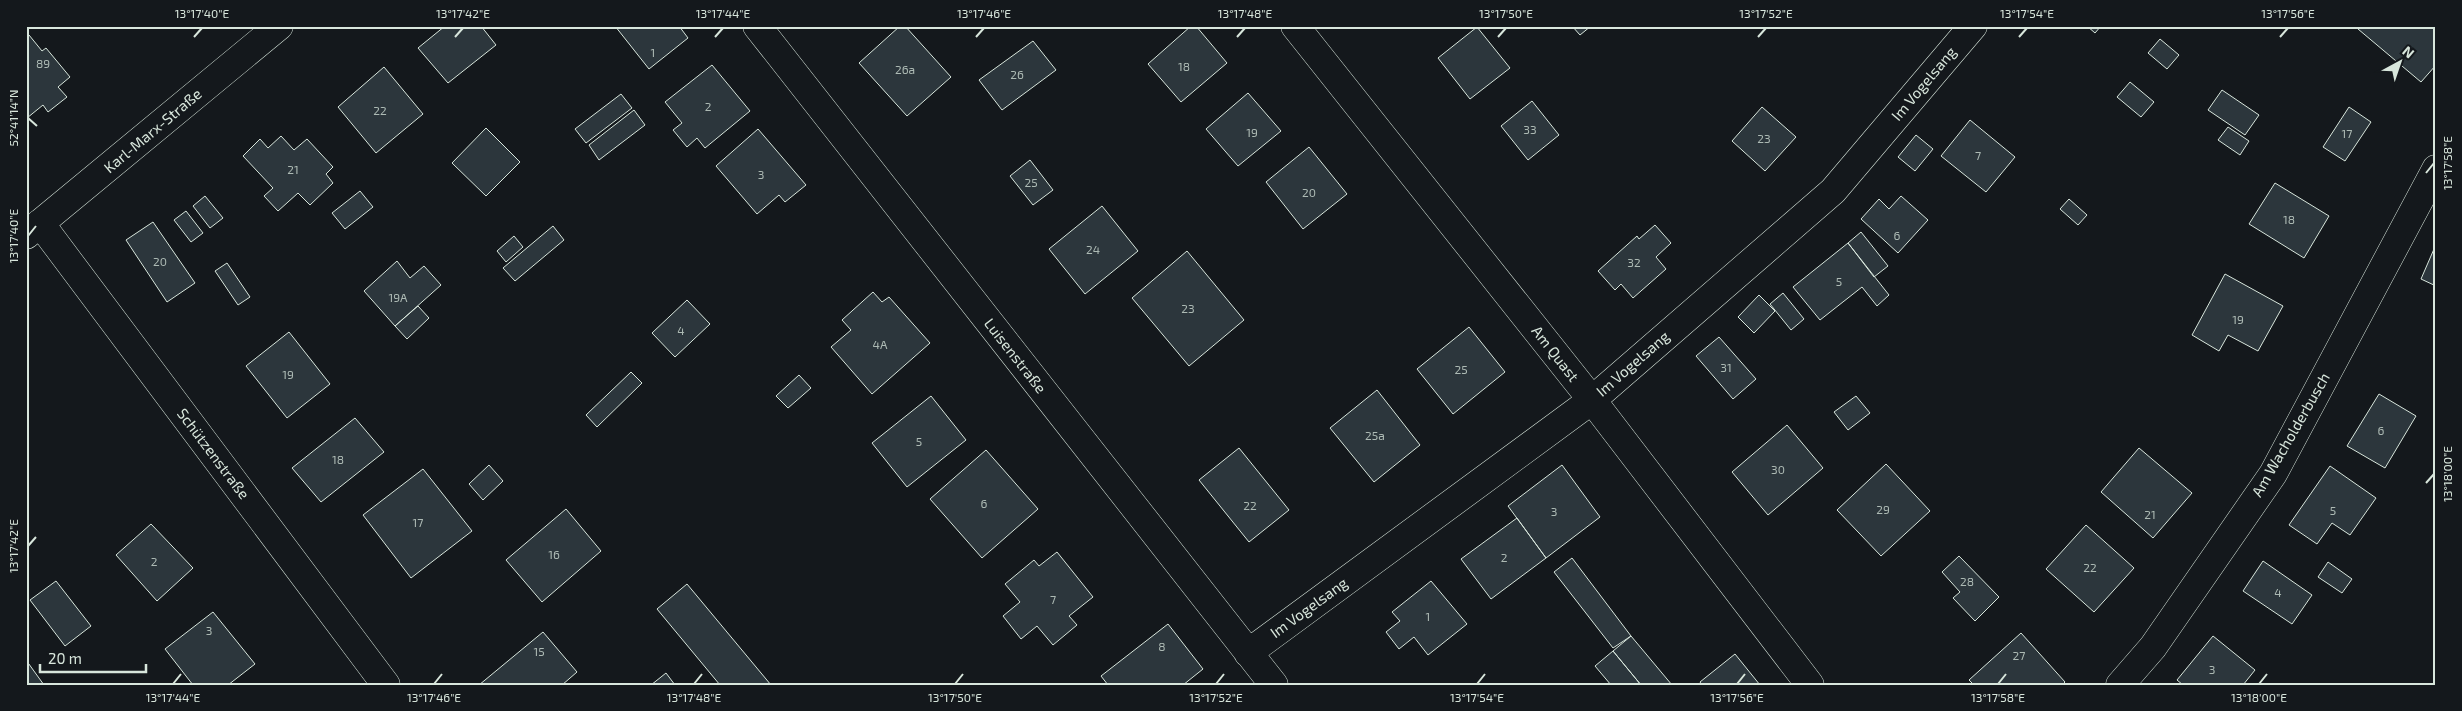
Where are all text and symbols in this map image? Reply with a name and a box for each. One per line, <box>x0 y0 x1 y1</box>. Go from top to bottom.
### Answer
text: 13°17'40"E <box>175 6 230 20</box>
text: 13°17'42"E <box>436 6 490 20</box>
text: 13°17'44"E <box>696 6 751 20</box>
text: 13°17'46"E <box>957 6 1011 20</box>
text: 13°17'48"E <box>1218 6 1273 20</box>
text: 13°17'50"E <box>1479 6 1533 20</box>
text: 13°17'52"E <box>1739 6 1793 20</box>
text: 13°17'54"E <box>2000 6 2054 20</box>
text: 13°17'56"E <box>2261 6 2315 20</box>
north arrow <box>2374 38 2424 88</box>
street label: Im Vogelsang <box>1887 42 1960 124</box>
text: N <box>2399 42 2418 61</box>
house number: 1 <box>651 45 655 59</box>
house number: 89 <box>36 56 50 70</box>
house number: 18 <box>1178 59 1190 73</box>
house number: 26a <box>895 62 915 76</box>
house number: 26 <box>1010 67 1024 81</box>
street label: Karl-Marx-Straße <box>100 84 205 176</box>
text: 52°41'14"N <box>6 89 20 147</box>
house number: 2 <box>705 99 712 113</box>
house number: 22 <box>373 103 387 117</box>
house number: 33 <box>1523 122 1537 136</box>
house number: 19 <box>1246 125 1258 139</box>
house number: 17 <box>2342 126 2352 140</box>
house number: 23 <box>1757 131 1771 145</box>
text: 13°17'58"E <box>2440 136 2454 190</box>
house number: 7 <box>1975 148 1981 162</box>
house number: 21 <box>287 162 299 176</box>
house number: 3 <box>758 167 764 181</box>
house number: 25 <box>1024 175 1038 189</box>
house number: 20 <box>1302 185 1316 199</box>
text: 13°17'40"E <box>6 208 20 263</box>
house number: 18 <box>2283 212 2295 226</box>
house number: 6 <box>1894 228 1901 242</box>
house number: 24 <box>1086 242 1100 256</box>
house number: 20 <box>153 254 167 268</box>
house number: 32 <box>1627 255 1641 269</box>
house number: 5 <box>1836 274 1842 288</box>
house number: 19A <box>388 290 408 304</box>
house number: 23 <box>1181 301 1195 315</box>
house number: 19 <box>2232 312 2244 326</box>
street label: Luisenstraße <box>981 314 1051 396</box>
street label: Am Quast <box>1528 322 1583 386</box>
house number: 4 <box>677 323 685 337</box>
street label: Im Vogelsang <box>1592 326 1673 400</box>
house number: 4A <box>873 337 888 351</box>
house number: 31 <box>1720 360 1732 374</box>
house number: 25 <box>1454 362 1468 376</box>
house number: 19 <box>282 367 294 381</box>
street label: Am Wacholderbusch <box>2247 369 2333 500</box>
street label: Schützenstraße <box>174 404 254 502</box>
house number: 6 <box>2378 423 2385 437</box>
house number: 25a <box>1365 428 1385 442</box>
house number: 5 <box>916 434 922 448</box>
text: 13°18'00"E <box>2440 446 2454 502</box>
house number: 18 <box>332 452 344 466</box>
house number: 30 <box>1771 462 1785 476</box>
house number: 6 <box>981 496 988 510</box>
house number: 22 <box>1243 498 1257 512</box>
house number: 29 <box>1876 502 1890 516</box>
house number: 5 <box>2330 503 2336 517</box>
house number: 3 <box>1551 504 1557 518</box>
house number: 21 <box>2144 507 2156 521</box>
house number: 17 <box>413 515 423 529</box>
text: 13°17'42"E <box>6 519 20 573</box>
house number: 16 <box>548 547 560 561</box>
house number: 2 <box>1501 550 1508 564</box>
house number: 2 <box>151 554 158 568</box>
house number: 22 <box>2083 560 2097 574</box>
street label: Im Vogelsang <box>1266 573 1351 641</box>
house number: 28 <box>1960 574 1974 588</box>
house number: 4 <box>2274 585 2282 599</box>
house number: 7 <box>1050 592 1056 606</box>
house number: 1 <box>1426 609 1430 623</box>
house number: 3 <box>206 623 212 637</box>
house number: 8 <box>1158 639 1166 653</box>
scale bar <box>40 641 146 673</box>
house number: 15 <box>533 644 545 658</box>
house number: 27 <box>2013 648 2025 662</box>
text: 20 m <box>48 649 82 667</box>
house number: 3 <box>2209 662 2215 676</box>
text: 13°17'44"E <box>146 690 201 704</box>
text: 13°17'46"E <box>407 690 461 704</box>
text: 13°17'48"E <box>667 690 722 704</box>
text: 13°17'50"E <box>928 690 982 704</box>
text: 13°17'52"E <box>1189 690 1243 704</box>
text: 13°17'54"E <box>1450 690 1504 704</box>
text: 13°17'56"E <box>1710 690 1764 704</box>
text: 13°17'58"E <box>1971 690 2025 704</box>
text: 13°18'00"E <box>2231 690 2287 704</box>

